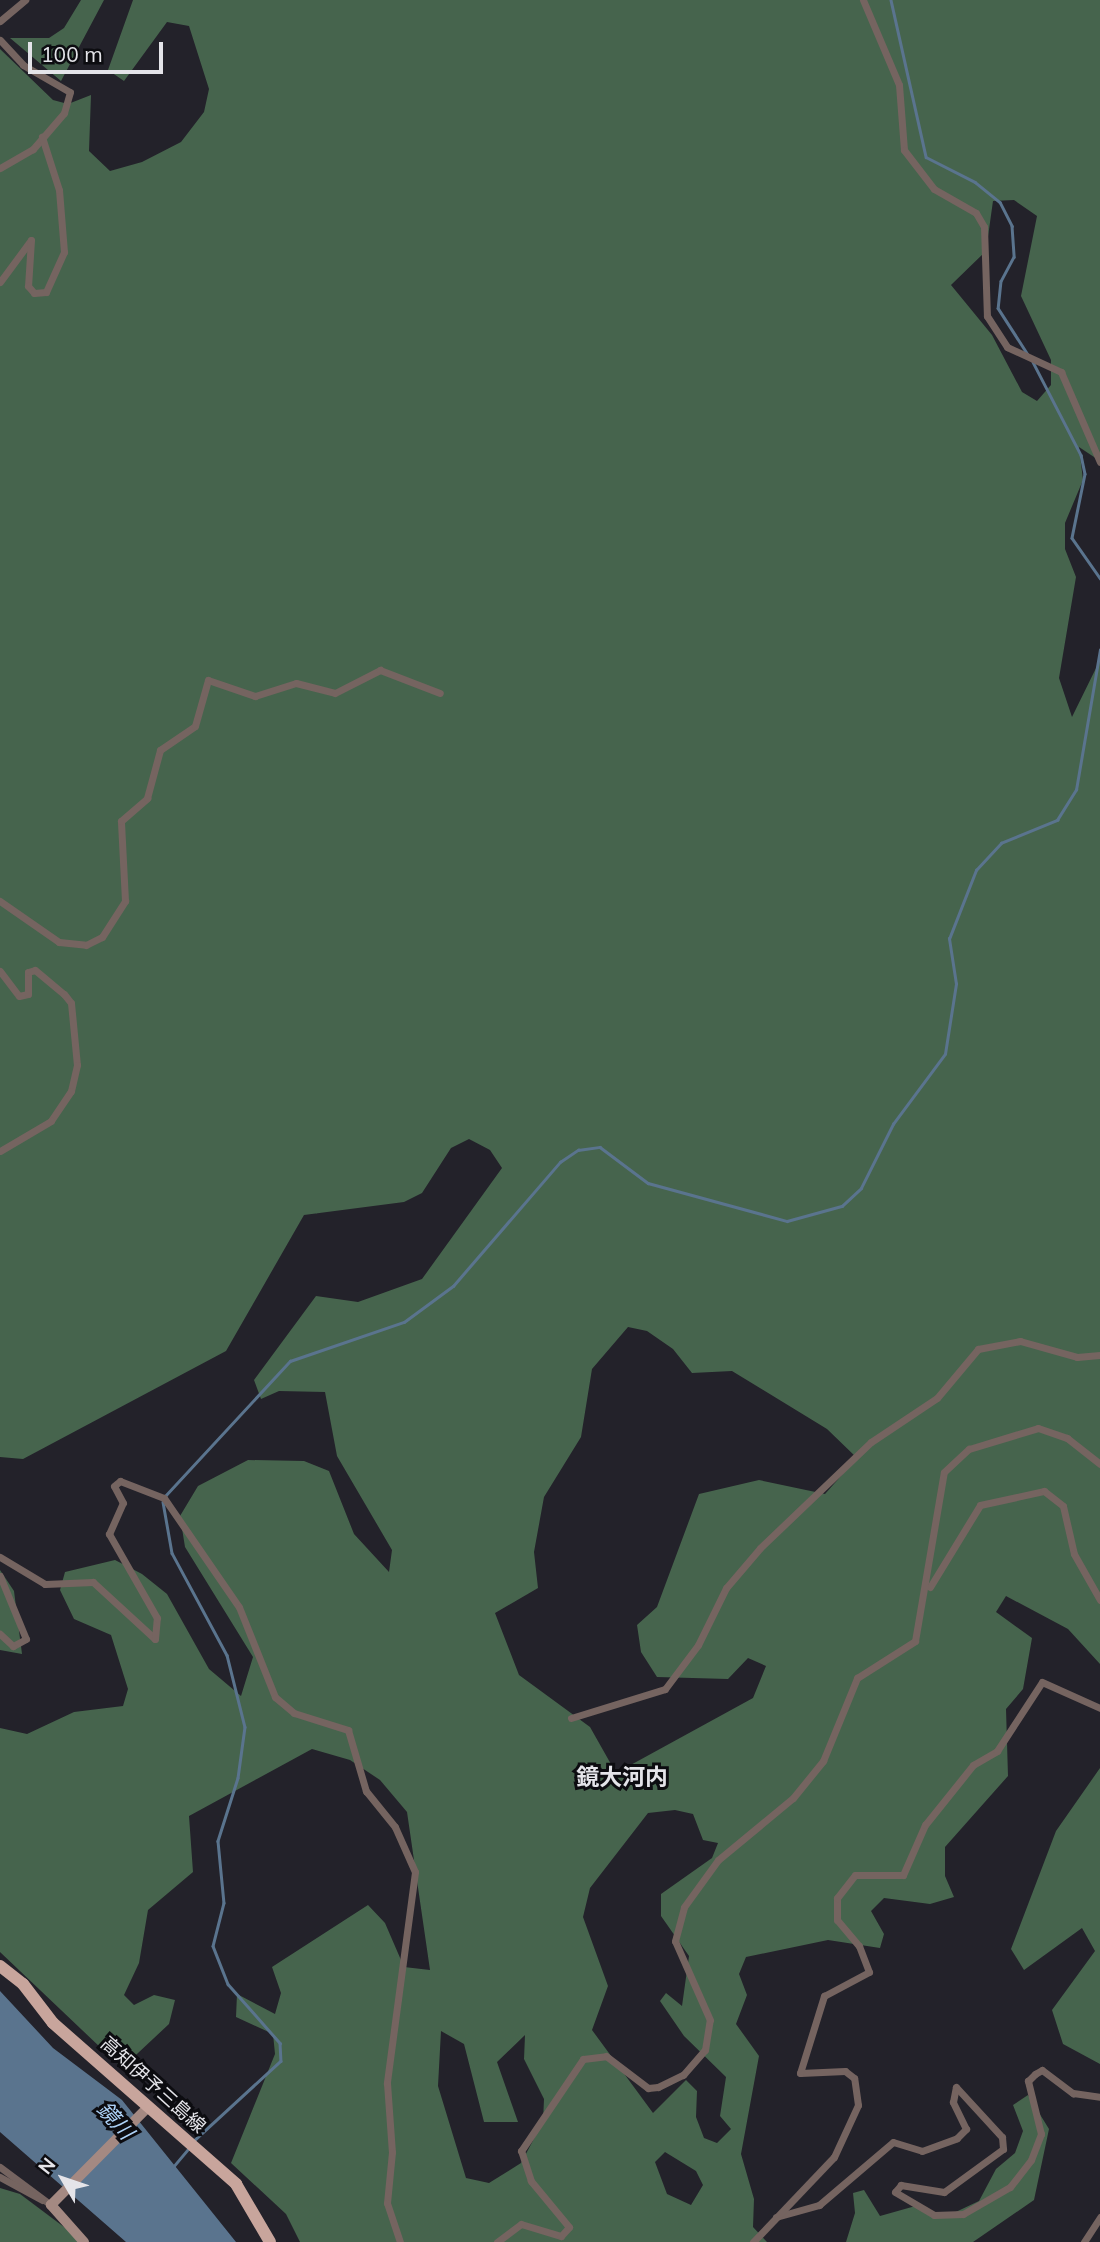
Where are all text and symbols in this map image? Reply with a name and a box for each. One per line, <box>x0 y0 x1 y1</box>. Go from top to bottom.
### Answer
scale bar <box>32 28 166 72</box>
text: 100 m <box>41 41 103 67</box>
district label: 鏡大河内 <box>576 1763 668 1791</box>
street label: 高知伊予三島線 <box>96 2032 210 2138</box>
water label: 鏡川 <box>93 2096 139 2144</box>
north arrow <box>28 2144 98 2214</box>
text: N <box>33 2153 61 2179</box>

